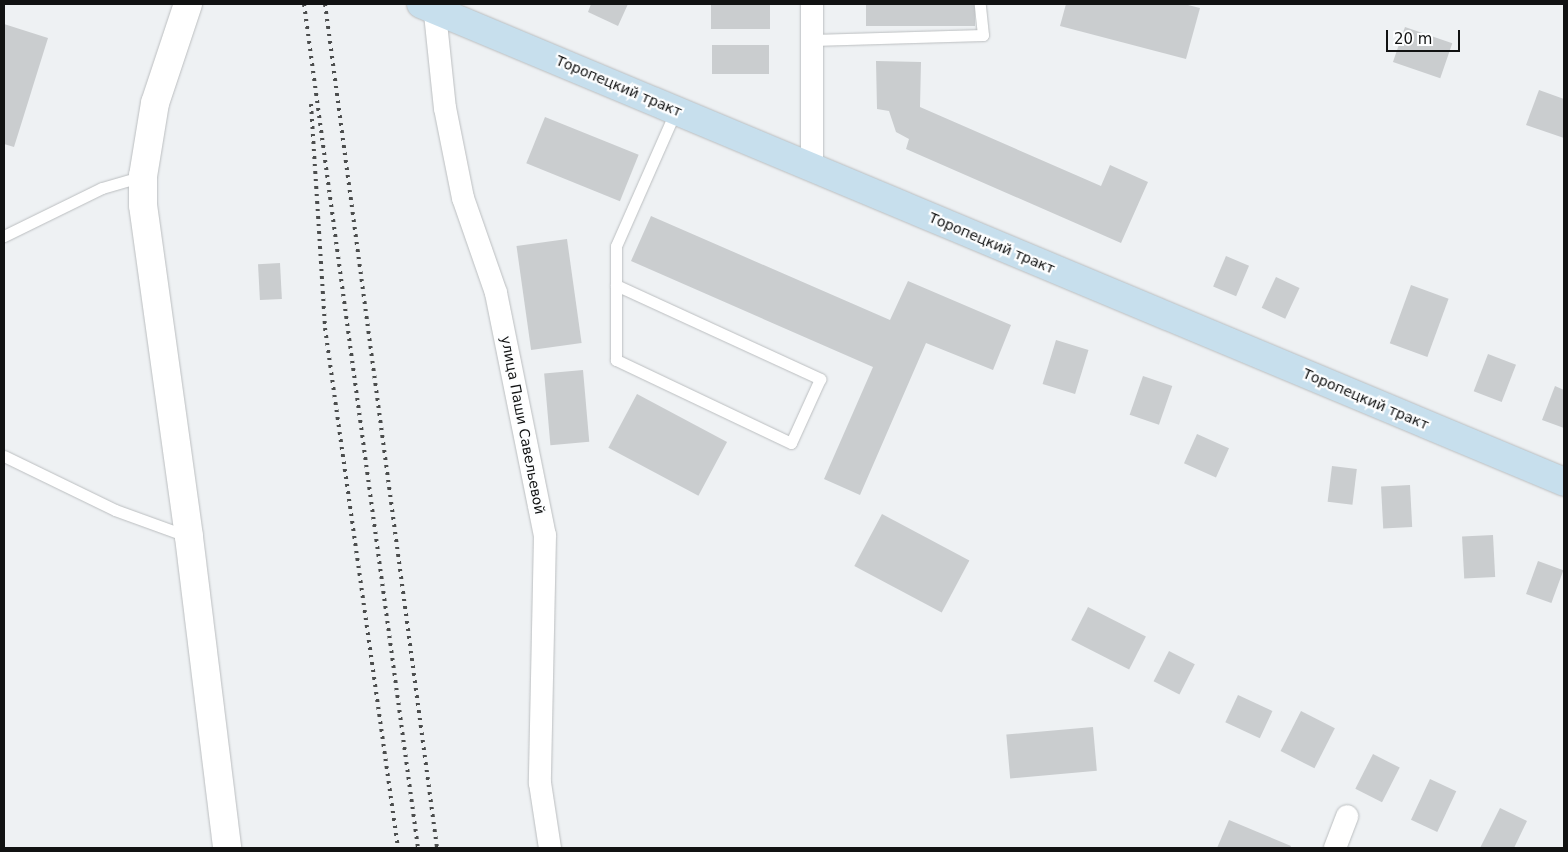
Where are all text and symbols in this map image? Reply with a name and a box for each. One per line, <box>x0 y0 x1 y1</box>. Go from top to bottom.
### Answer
scale bar <box>1388 20 1462 52</box>
text: 20 m <box>1394 30 1432 48</box>
street label: Торопецкий тракт <box>553 52 685 120</box>
street label: Торопецкий тракт <box>926 209 1058 277</box>
street label: улица Паши Савельевой <box>497 334 549 516</box>
street label: Торопецкий тракт <box>1300 365 1432 433</box>

